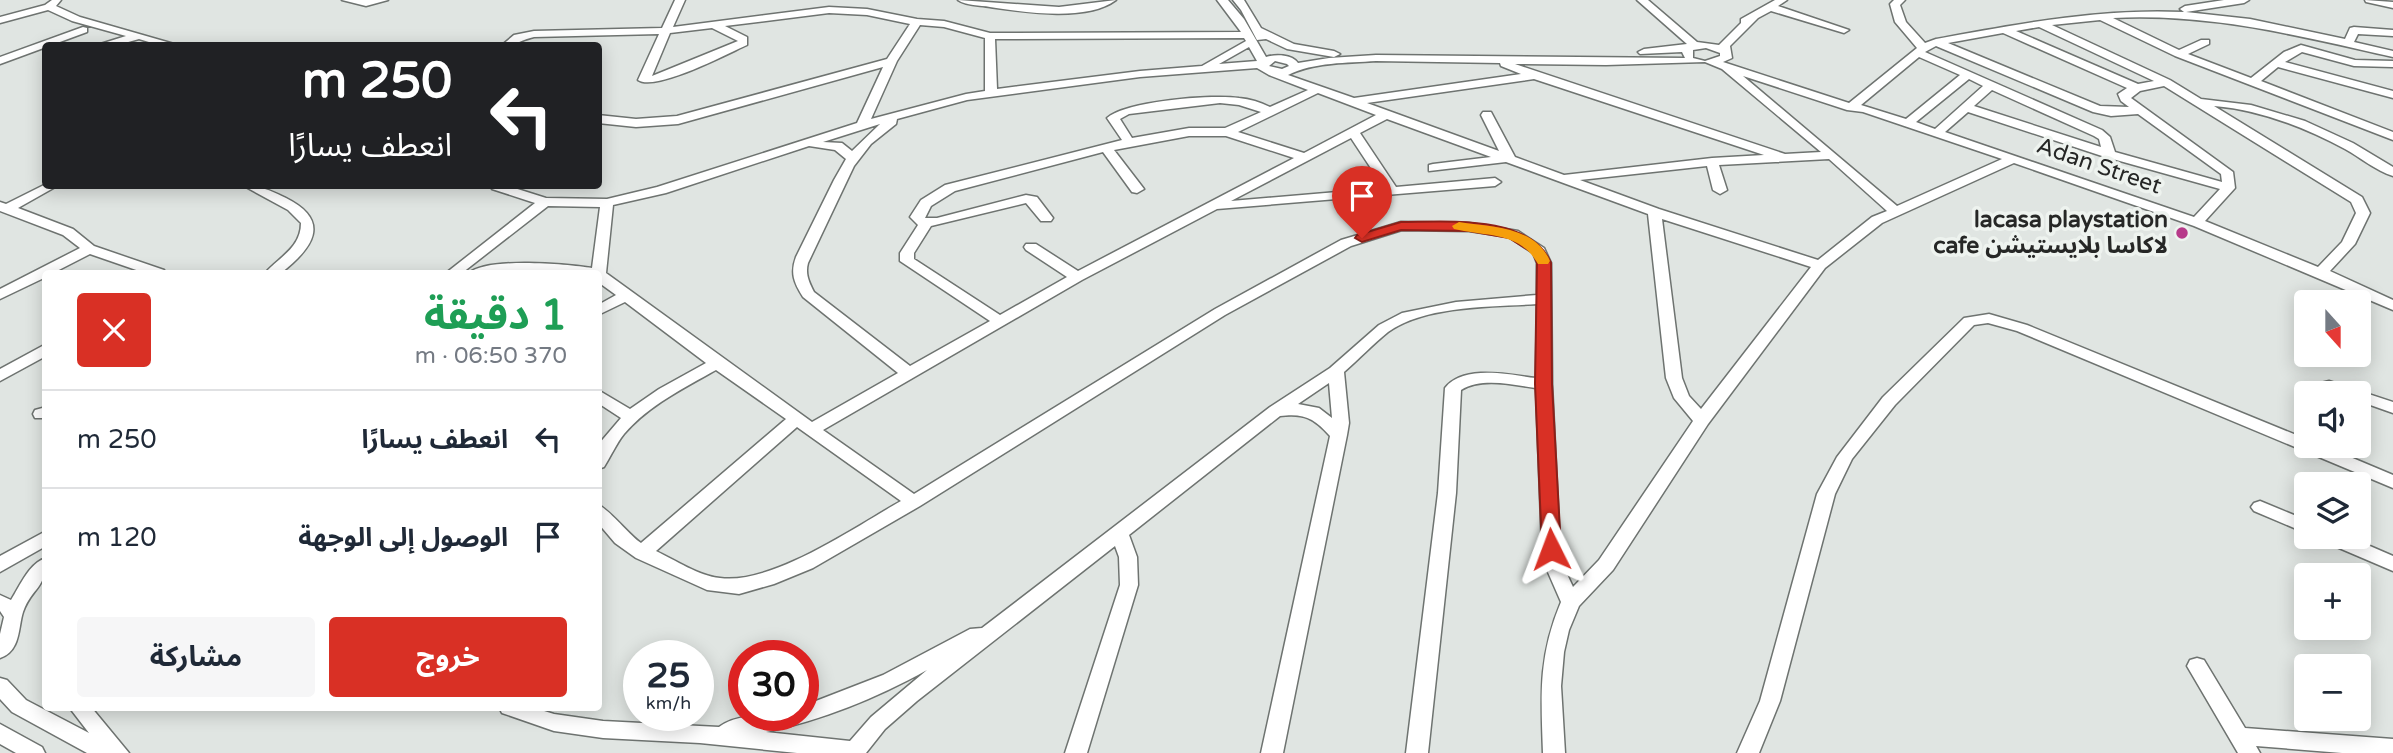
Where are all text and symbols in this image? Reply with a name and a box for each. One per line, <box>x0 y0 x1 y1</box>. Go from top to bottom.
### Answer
text: 250 m <box>302 52 452 111</box>
icon: left <box>476 70 567 161</box>
text: انعطف يسارًا <box>288 127 452 165</box>
street label: Adan Street <box>2033 132 2165 200</box>
pin <box>1332 166 1392 238</box>
icon: arrive <box>1343 177 1381 215</box>
place label: lacasa playstation cafe لاكاسا بلايستيشن <box>1933 206 2168 260</box>
marker: lacasa playstation cafe لاكاسا بلايستيشن <box>2174 225 2190 241</box>
text: 1 دقيقة <box>424 290 567 341</box>
north arrow <box>2294 290 2371 368</box>
map controls <box>2294 290 2371 731</box>
button: close <box>77 293 151 367</box>
text: 370 m · 06:50 <box>415 342 567 370</box>
button: sound <box>2294 381 2371 458</box>
icon: left <box>529 420 567 458</box>
text: 250 m <box>77 424 157 455</box>
text: انعطف يسارًا <box>362 424 508 455</box>
button: layers <box>2294 472 2371 549</box>
position arrow <box>1514 512 1588 586</box>
icon: arrive <box>529 518 567 556</box>
text: 120 m <box>77 522 157 553</box>
text: الوصول إلى الوجهة <box>298 522 508 553</box>
button: + <box>2294 563 2371 640</box>
button: مشاركة <box>77 617 315 697</box>
button: خروج <box>329 617 567 697</box>
speed limit sign: 30 <box>728 640 819 731</box>
button: − <box>2294 654 2371 731</box>
text: 25 <box>647 655 690 697</box>
text: km/h <box>646 692 691 714</box>

